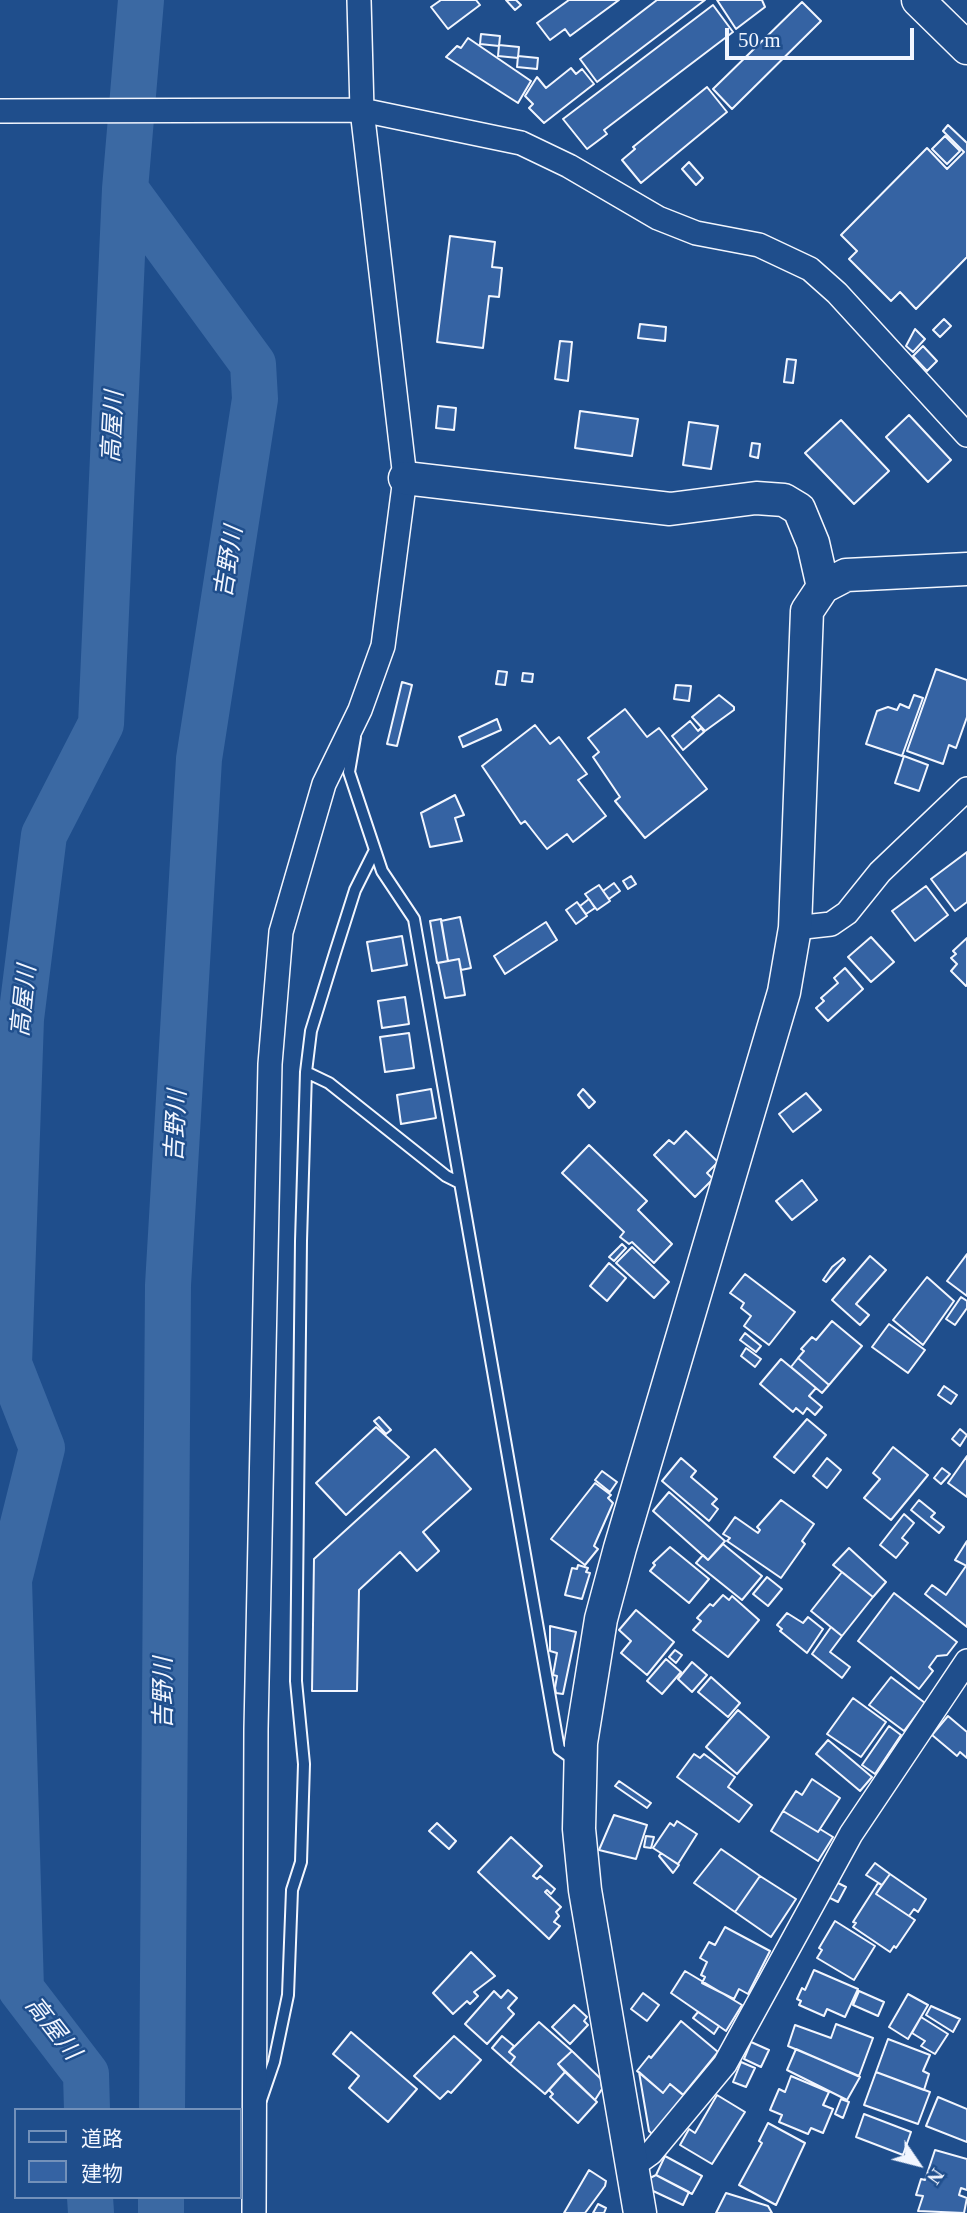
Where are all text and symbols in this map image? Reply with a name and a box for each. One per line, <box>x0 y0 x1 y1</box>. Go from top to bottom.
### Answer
scale bar <box>729 14 918 58</box>
text: 50 m <box>738 28 781 52</box>
water label: 高屋川 <box>98 390 130 464</box>
water label: 吉野川 <box>210 524 250 600</box>
water label: 高屋川 <box>7 964 43 1038</box>
water label: 吉野川 <box>161 1089 193 1163</box>
water label: 吉野川 <box>151 1657 179 1729</box>
water label: 高屋川 <box>18 1992 86 2066</box>
legend <box>14 2108 242 2199</box>
text: 道路 <box>81 2127 123 2151</box>
north arrow <box>883 2129 953 2199</box>
text: 建物 <box>81 2162 123 2186</box>
text: N <box>923 2165 948 2188</box>

